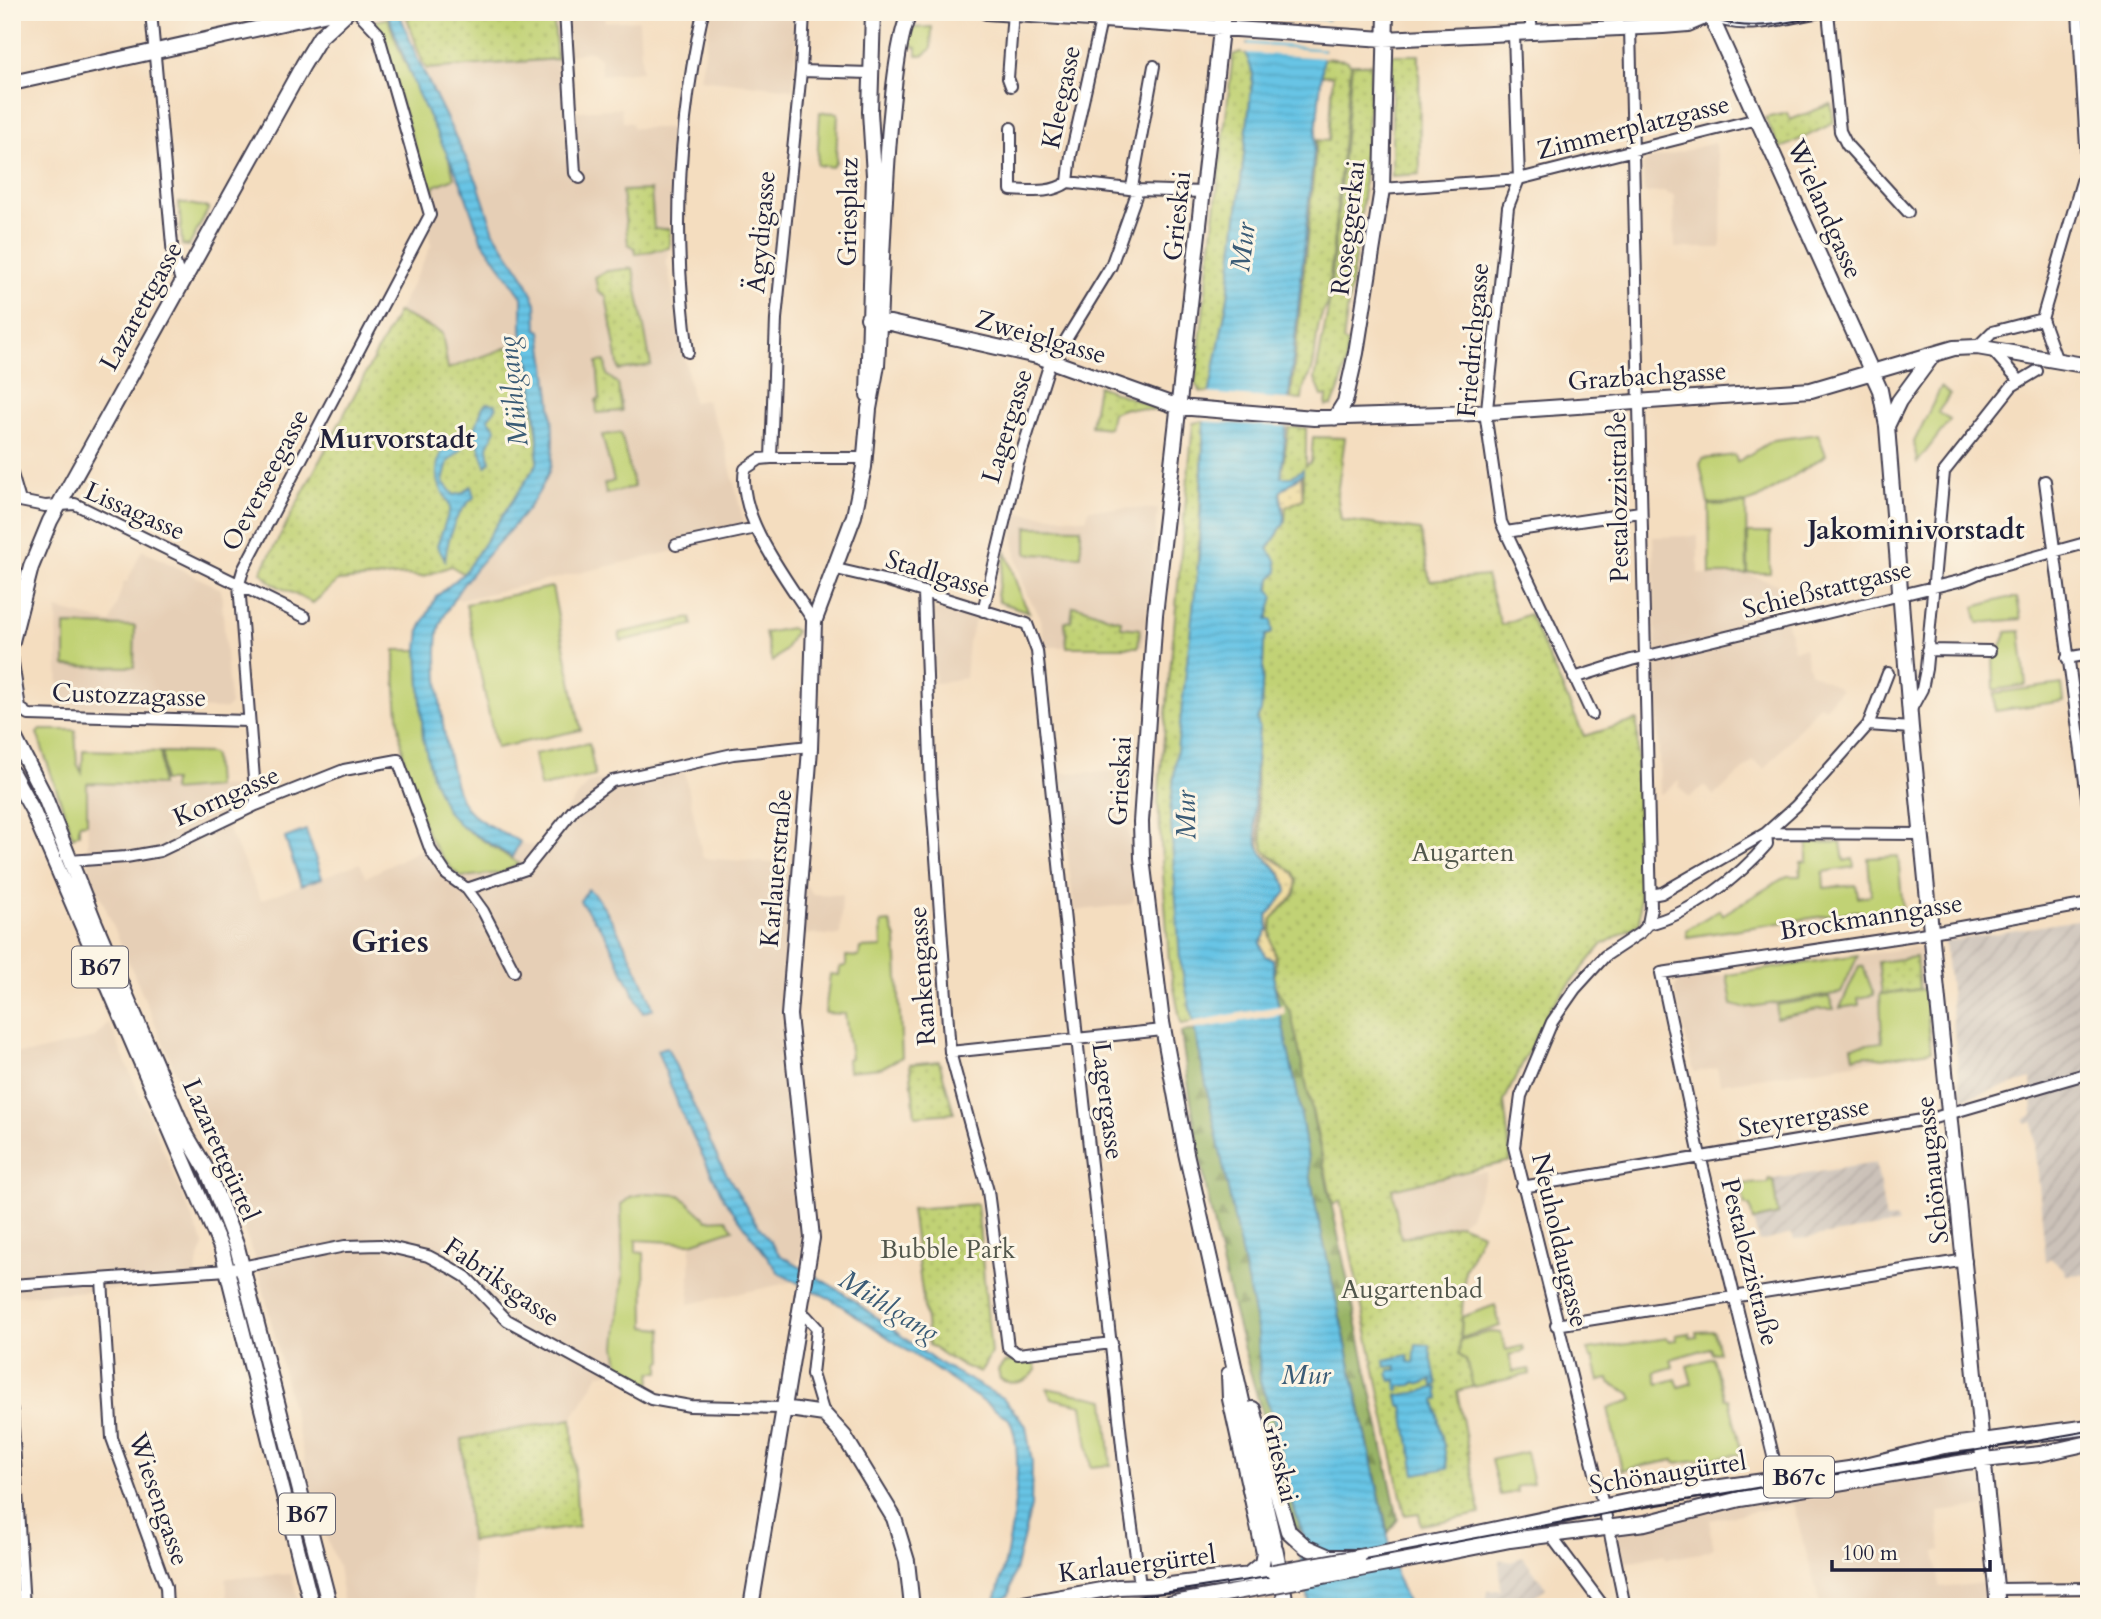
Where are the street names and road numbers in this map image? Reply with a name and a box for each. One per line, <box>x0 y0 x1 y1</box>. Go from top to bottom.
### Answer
street label: Kleegasse <box>1033 42 1089 152</box>
street label: Zimmerplatzgasse <box>1533 86 1733 168</box>
street label: Wielandgasse <box>1778 133 1871 284</box>
street label: Griesplatz <box>830 157 866 267</box>
street label: Roseggerkai <box>1322 159 1374 297</box>
street label: Ägydigasse <box>738 169 784 295</box>
street label: Grieskai <box>1155 169 1199 263</box>
street label: Lazarettgasse <box>91 235 191 377</box>
street label: Friedrichgasse <box>1449 261 1497 419</box>
street label: Zweiglgasse <box>971 302 1111 372</box>
street label: Grazbachgasse <box>1566 353 1728 399</box>
street label: Lagergasse <box>973 365 1041 487</box>
street label: Oeverseegasse <box>213 403 317 557</box>
street label: Pestalozzistraße <box>1599 411 1637 583</box>
street label: Lissagasse <box>79 473 191 549</box>
street label: Stadlgasse <box>881 541 995 607</box>
street label: Schießstattgasse <box>1739 551 1915 627</box>
street label: Custozzagasse <box>51 675 207 715</box>
street label: Grieskai <box>1100 735 1140 827</box>
street label: Korngasse <box>167 757 285 835</box>
street label: Karlauerstraße <box>752 788 800 948</box>
street label: Brockmanngasse <box>1777 885 1965 949</box>
street label: Rankengasse <box>900 905 944 1047</box>
road number: B67 <box>72 946 128 987</box>
street label: Lagergasse <box>1083 1040 1133 1162</box>
street label: Lazarettgürtel <box>174 1073 268 1227</box>
street label: Steyrergasse <box>1736 1088 1872 1146</box>
street label: Schönaugasse <box>1907 1094 1957 1246</box>
street label: Neuholdaugasse <box>1523 1150 1597 1330</box>
street label: Pestalozzistraße <box>1712 1175 1788 1349</box>
street label: Fabriksgasse <box>437 1229 567 1335</box>
street label: Grieskai <box>1253 1410 1307 1506</box>
street label: Wiesengasse <box>120 1427 198 1570</box>
street label: Schönaugürtel <box>1587 1443 1749 1503</box>
road number: B67c <box>1764 1456 1834 1498</box>
road number: B67 <box>279 1494 335 1534</box>
street label: Karlauergürtel <box>1056 1537 1218 1591</box>

